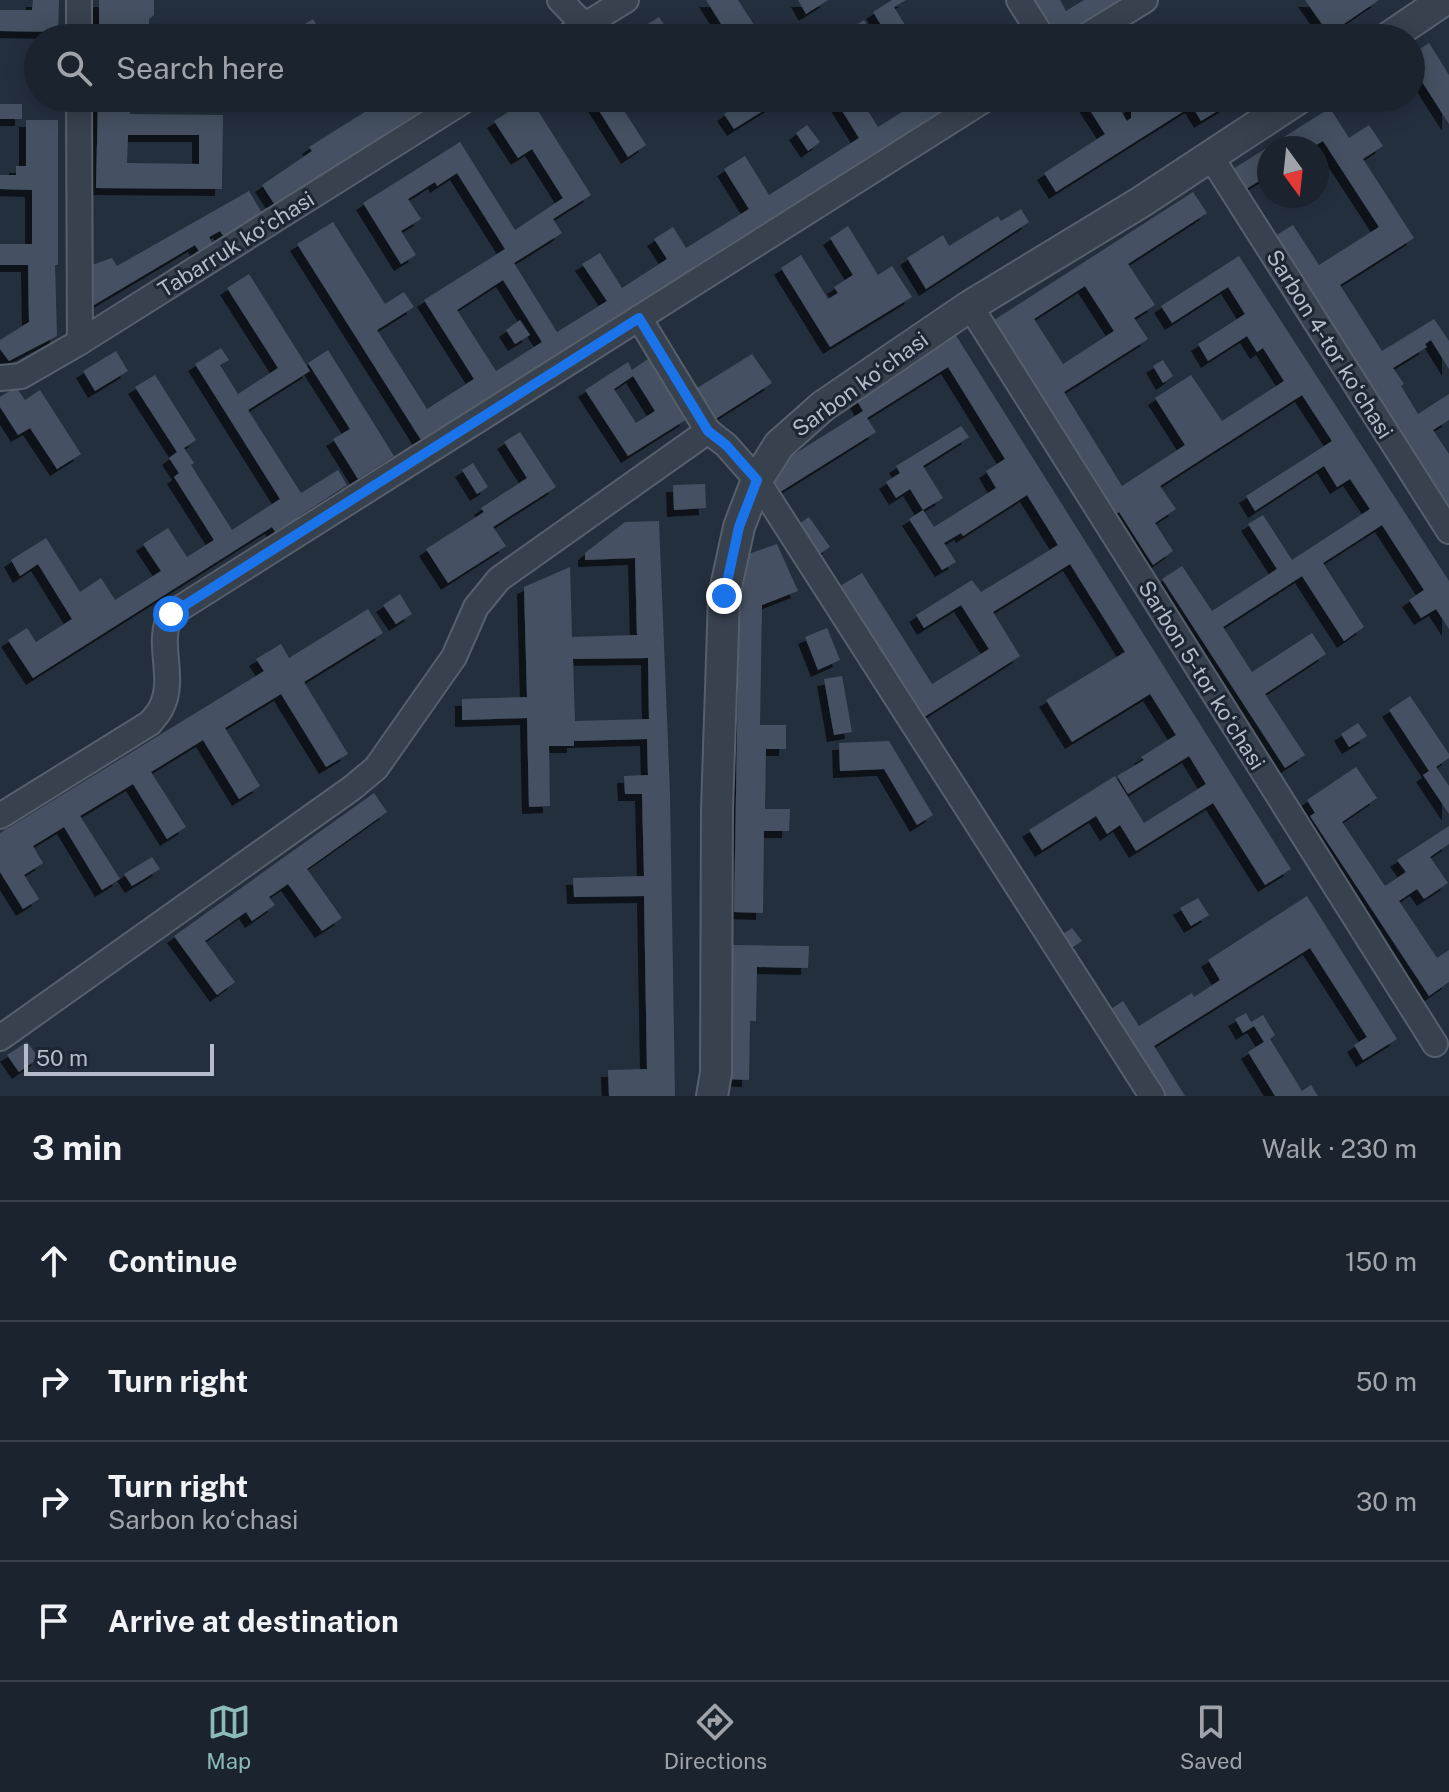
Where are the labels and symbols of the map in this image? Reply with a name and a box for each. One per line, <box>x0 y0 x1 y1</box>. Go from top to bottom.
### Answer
north arrow <box>1257 136 1329 208</box>
street label: Tabarruk koʻchasi <box>153 186 319 302</box>
street label: Sarbon 4-tor koʻchasi <box>1261 245 1399 443</box>
street label: Sarbon koʻchasi <box>787 326 933 442</box>
street label: Sarbon 5-tor koʻchasi <box>1133 576 1271 774</box>
route end <box>706 578 742 614</box>
route start <box>153 596 189 632</box>
scale bar <box>24 1040 214 1076</box>

